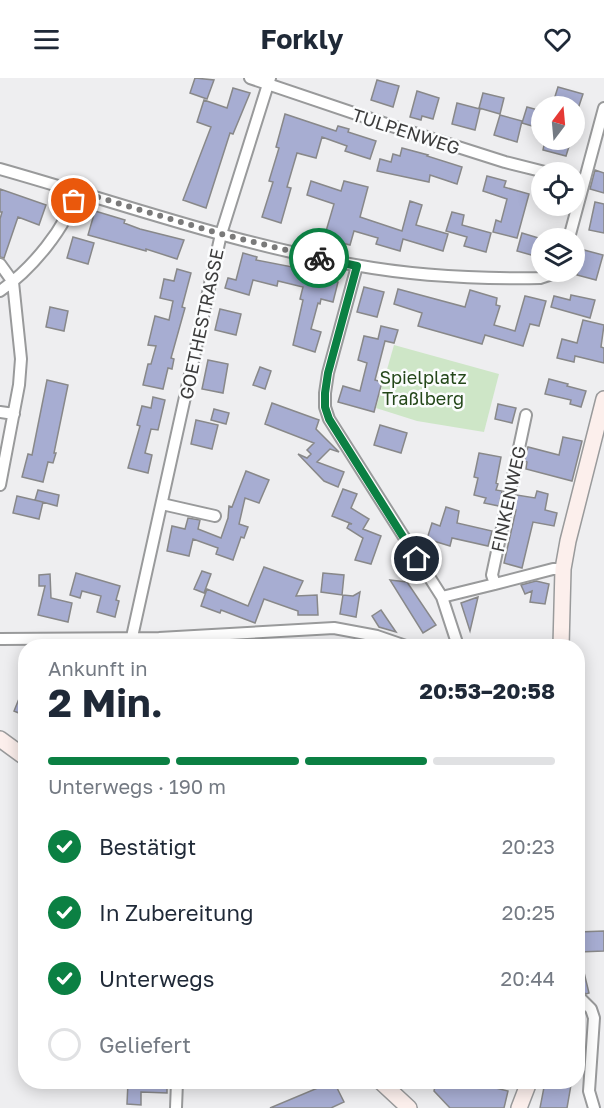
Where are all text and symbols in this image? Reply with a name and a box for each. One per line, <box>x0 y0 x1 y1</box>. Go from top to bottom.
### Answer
icon: menu <box>30 23 63 56</box>
text: Forkly <box>261 23 343 55</box>
icon: heart <box>541 23 574 56</box>
north arrow <box>531 96 585 150</box>
map controls <box>531 96 585 282</box>
street label: TULPENWEG <box>349 103 463 159</box>
button: locate <box>531 162 585 216</box>
pin <box>48 175 99 226</box>
icon: bag <box>57 184 90 217</box>
courier <box>289 228 349 288</box>
button: layers <box>531 228 585 282</box>
icon: bike <box>303 242 336 275</box>
street label: GOETHESTRASSE <box>174 247 228 401</box>
park label: Spielplatz Traßlberg <box>379 366 467 409</box>
street label: FINKENWEG <box>486 444 530 554</box>
pin <box>391 533 442 584</box>
icon: home <box>400 542 433 575</box>
text: Ankunft in <box>48 656 148 680</box>
text: 20:53–20:58 <box>419 677 555 704</box>
text: 2 Min. <box>48 679 163 726</box>
text: Unterwegs · 190 m <box>48 774 226 798</box>
icon: check <box>48 830 81 863</box>
text: Bestätigt <box>99 833 196 860</box>
text: 20:23 <box>502 834 555 858</box>
icon: check <box>48 896 81 929</box>
text: In Zubereitung <box>99 899 254 926</box>
text: 20:25 <box>502 900 555 924</box>
icon: check <box>48 962 81 995</box>
text: Unterwegs <box>99 965 215 992</box>
text: 20:44 <box>501 966 555 990</box>
text: Geliefert <box>99 1031 191 1058</box>

